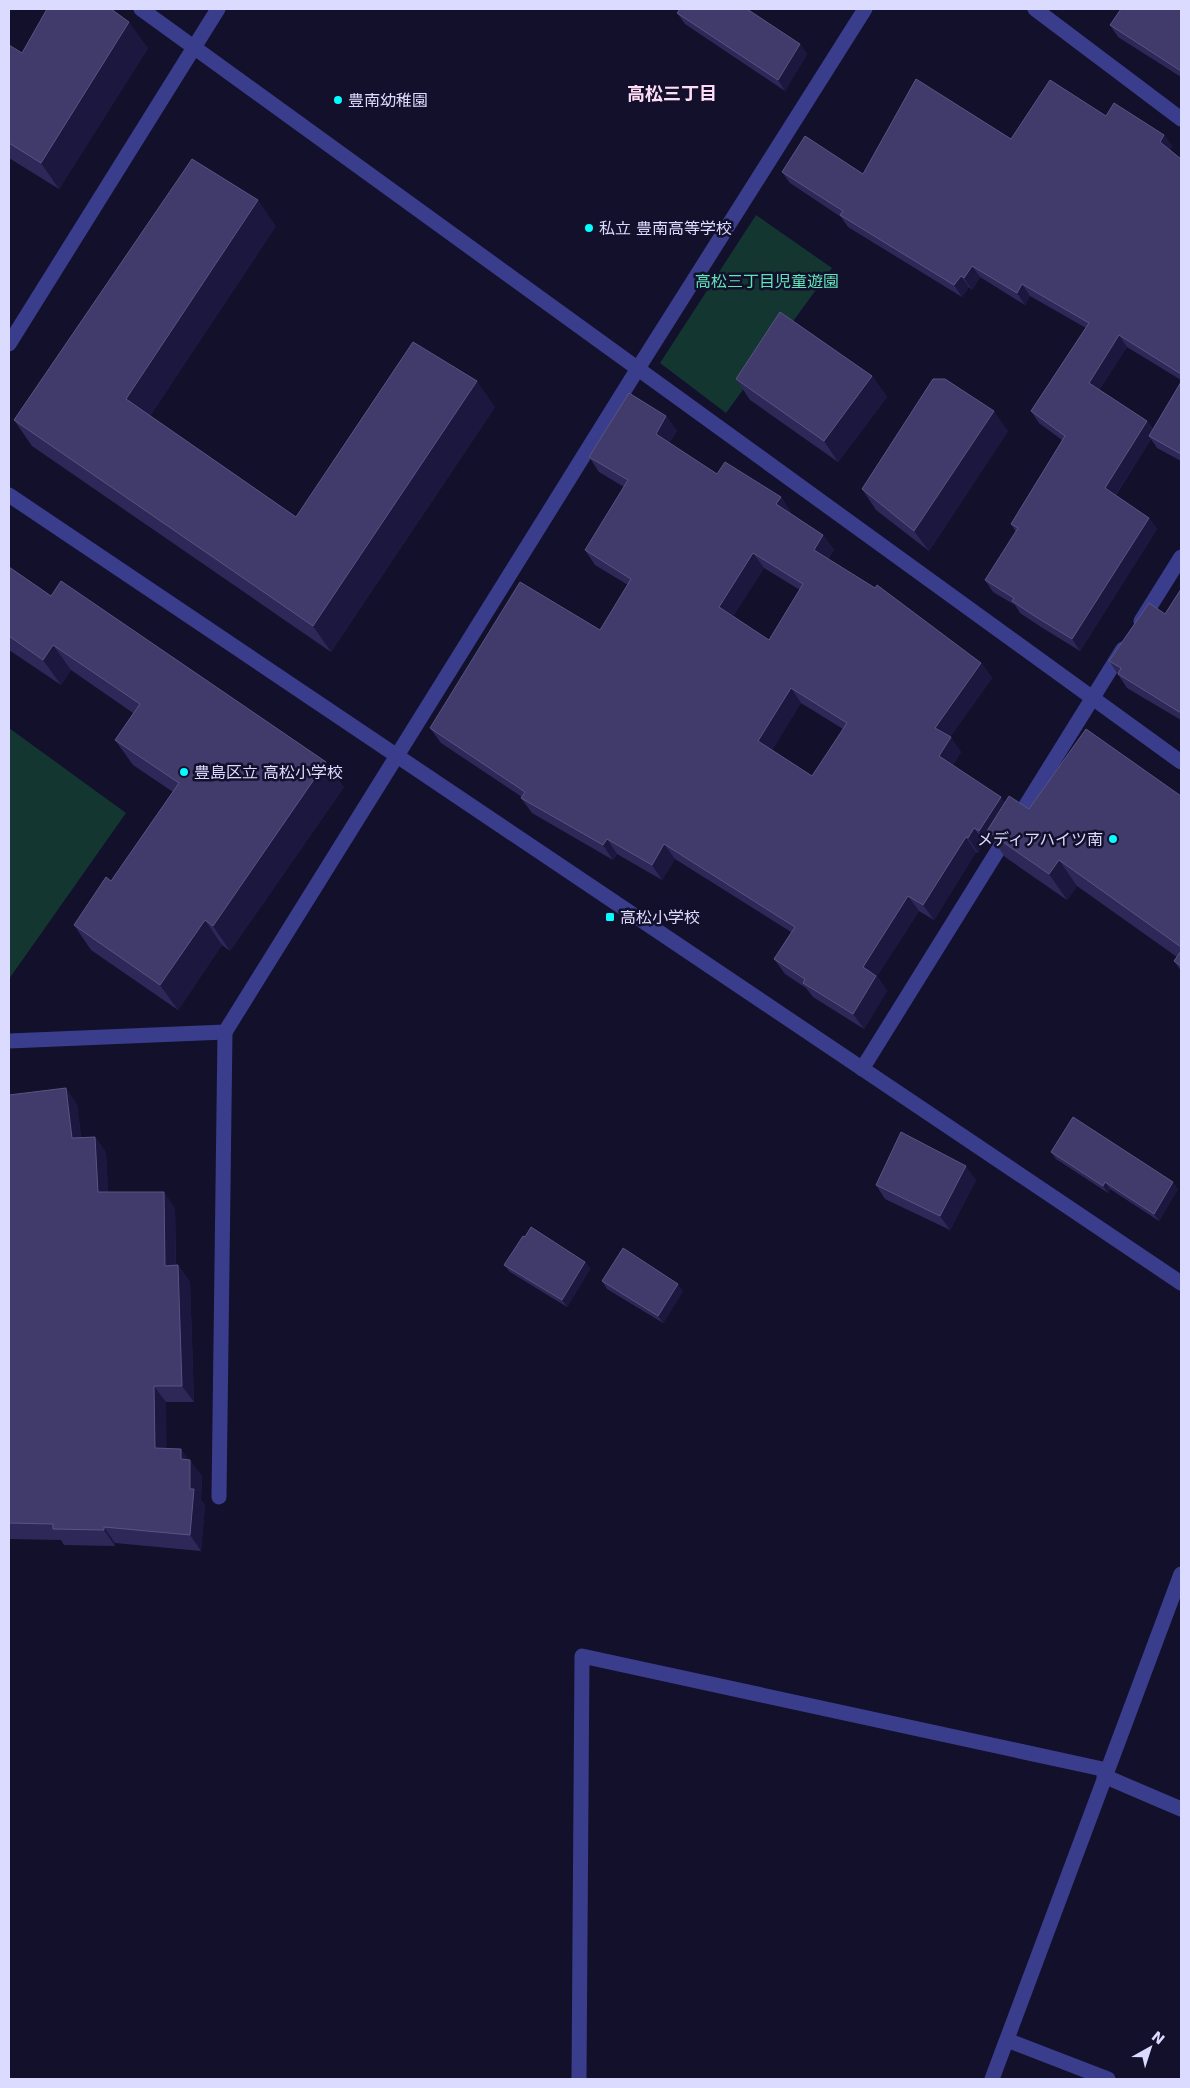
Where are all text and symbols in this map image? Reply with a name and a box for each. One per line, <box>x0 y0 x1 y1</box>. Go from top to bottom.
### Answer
district label: 高松三丁目 <box>627 83 717 104</box>
place label: 豊南幼稚園 <box>348 91 428 110</box>
marker: 豊南幼稚園 <box>332 94 344 106</box>
place label: 私立 豊南高等学校 <box>599 219 732 238</box>
marker: 私立 豊南高等学校 <box>583 222 595 234</box>
park label: 高松三丁目児童遊園 <box>695 272 839 291</box>
place label: 豊島区立 高松小学校 <box>194 763 343 782</box>
marker: 豊島区立 高松小学校 <box>178 766 190 778</box>
place label: メディアハイツ南 <box>977 830 1103 849</box>
marker: メディアハイツ南 <box>1107 833 1119 845</box>
place label: 高松小学校 <box>620 908 700 927</box>
marker: 高松小学校 <box>604 911 616 923</box>
north arrow <box>1125 2023 1175 2073</box>
text: N <box>1149 2028 1168 2048</box>

